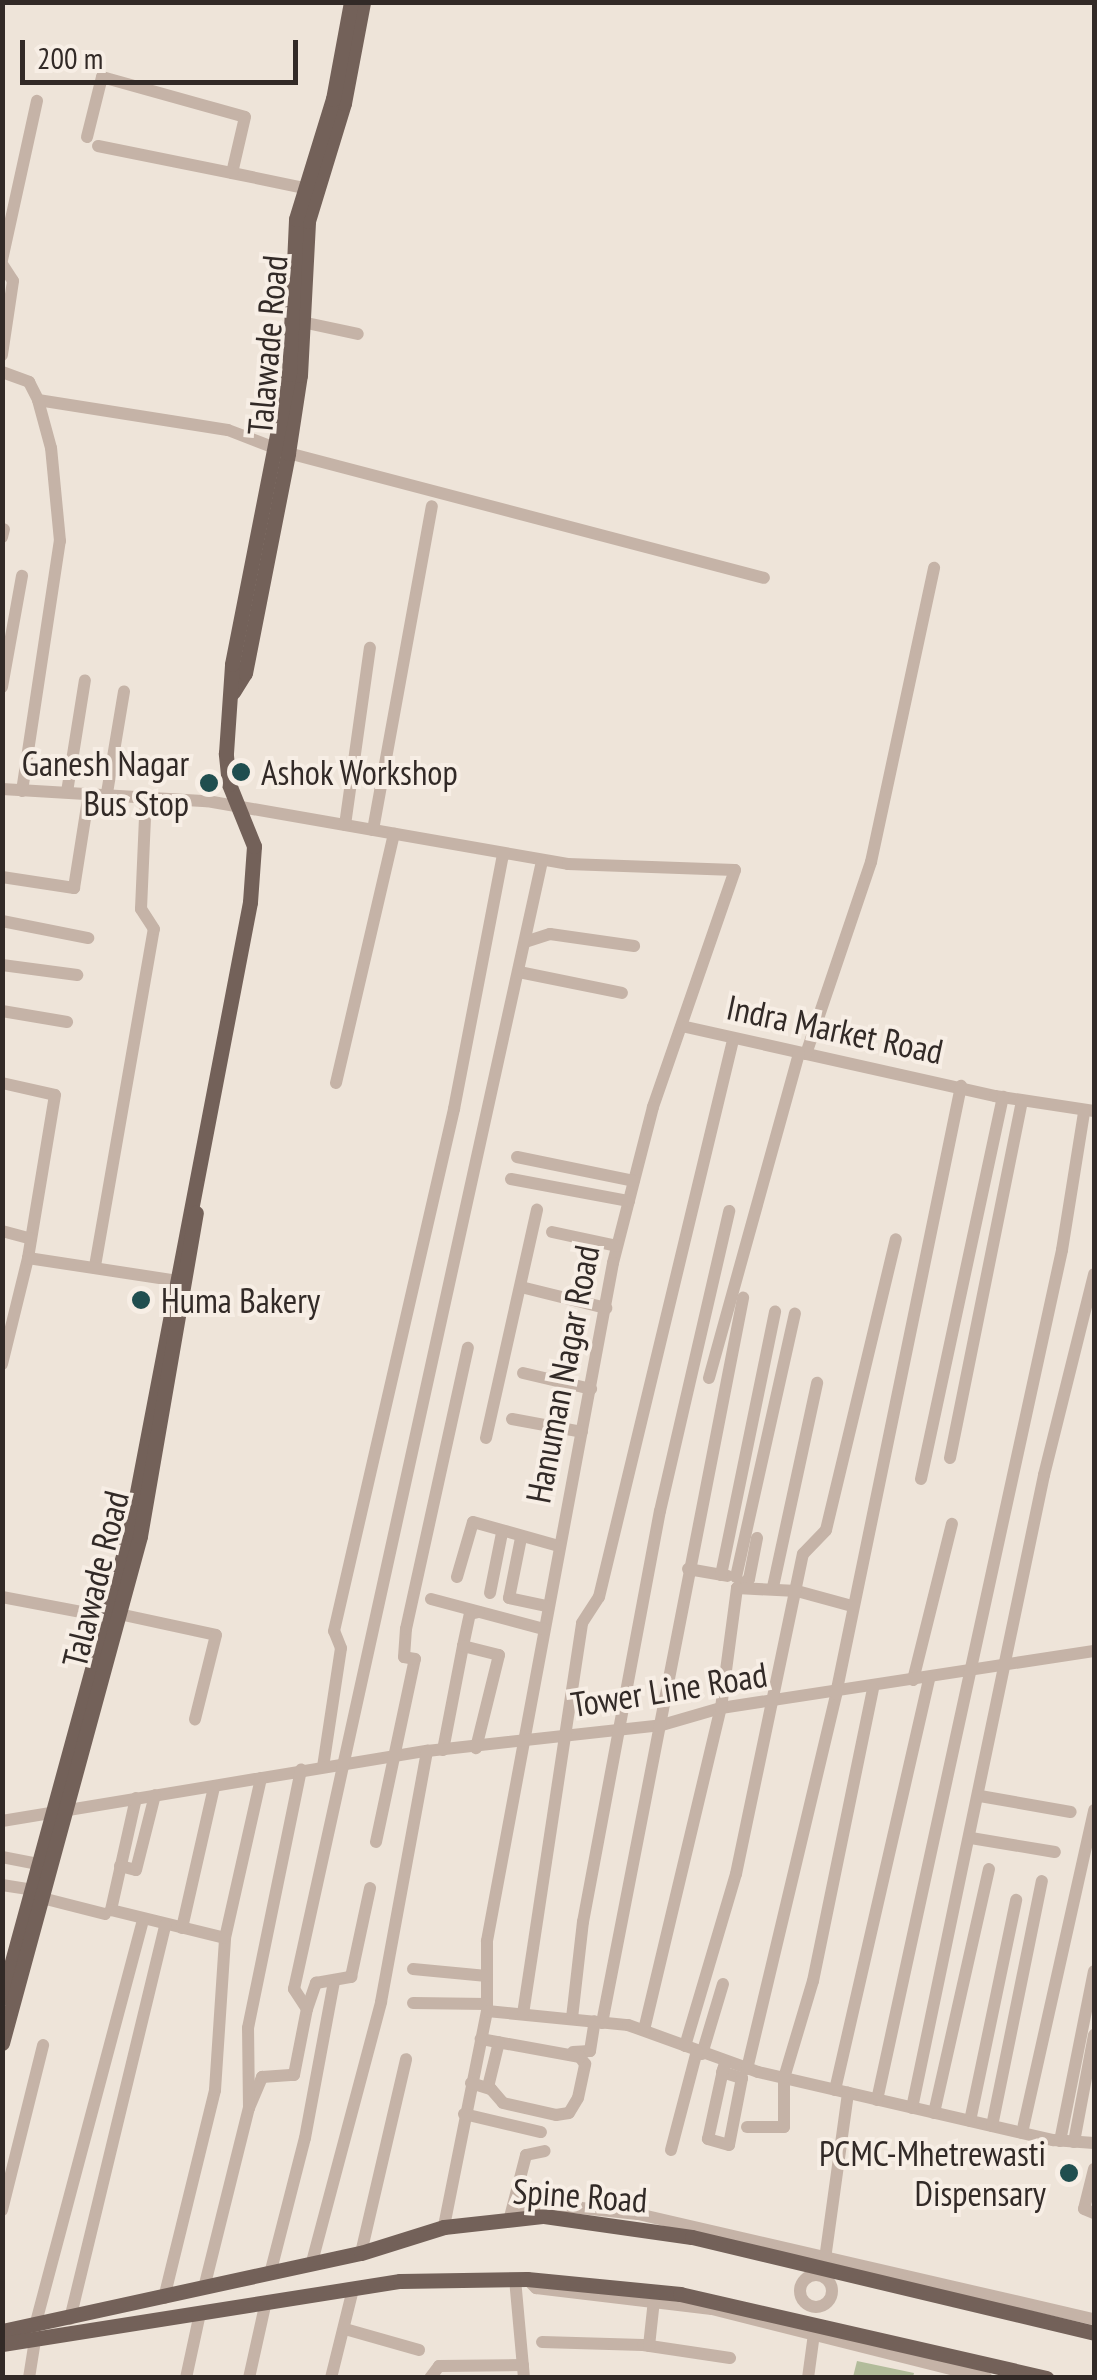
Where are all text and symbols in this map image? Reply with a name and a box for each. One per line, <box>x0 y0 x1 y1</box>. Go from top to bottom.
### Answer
scale bar <box>25 20 302 82</box>
text: 200 m <box>37 38 103 77</box>
street label: Talawade Road <box>238 253 296 437</box>
place label: Ganesh Nagar Bus Stop <box>22 742 189 824</box>
place label: Ashok Workshop <box>261 751 459 793</box>
marker: Ashok Workshop <box>230 761 252 783</box>
marker: Ganesh Nagar Bus Stop <box>198 772 220 794</box>
street label: Indra Market Road <box>723 986 947 1072</box>
street label: Hanuman Nagar Road <box>516 1242 608 1506</box>
place label: Huma Bakery <box>161 1279 320 1321</box>
marker: Huma Bakery <box>130 1289 152 1311</box>
street label: Talawade Road <box>53 1486 137 1672</box>
street label: Tower Line Road <box>568 1653 770 1725</box>
place label: PCMC-Mhetrewasti Dispensary <box>819 2132 1046 2214</box>
marker: PCMC-Mhetrewasti Dispensary <box>1056 2160 1082 2186</box>
street label: Spine Road <box>511 2169 649 2221</box>

